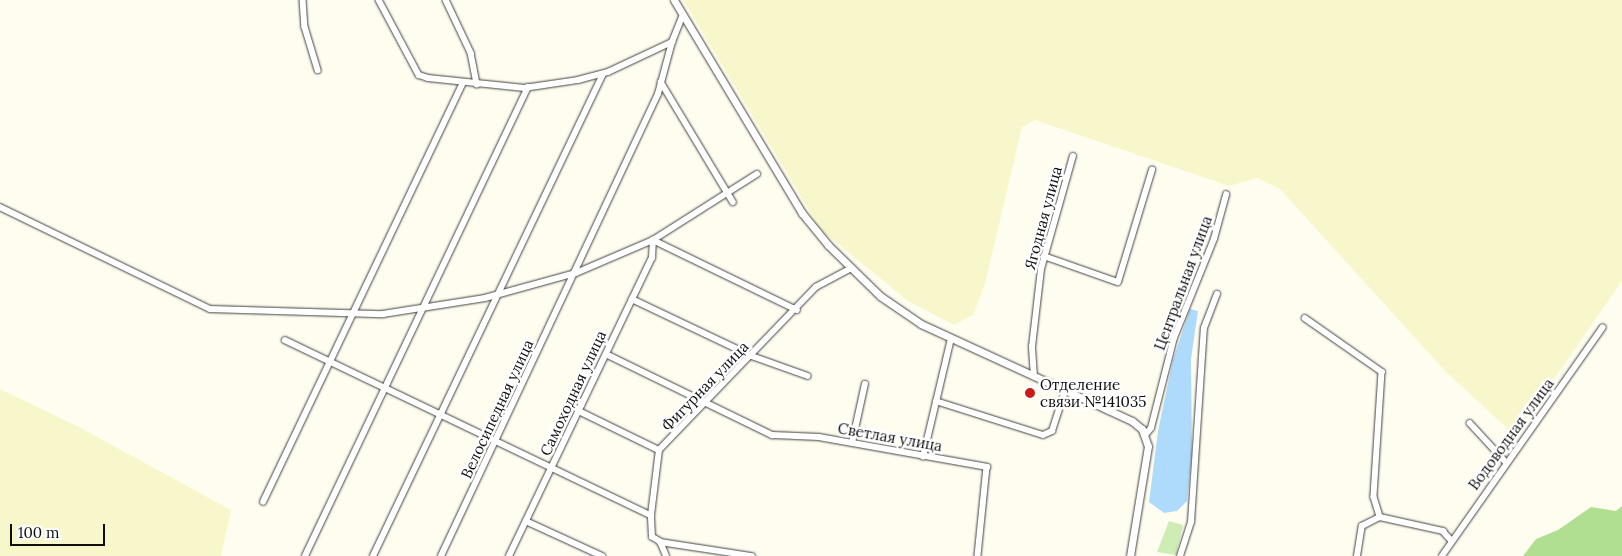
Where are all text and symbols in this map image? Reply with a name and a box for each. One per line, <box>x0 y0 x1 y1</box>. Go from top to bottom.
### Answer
street label: Ягодная улица <box>1021 164 1065 272</box>
street label: Центральная улица <box>1150 213 1216 353</box>
street label: Самоходная улица <box>536 328 610 458</box>
street label: Велосипедная улица <box>457 337 537 481</box>
street label: Фигурная улица <box>658 338 752 434</box>
place label: Отделение связи №141035 <box>1040 375 1146 410</box>
street label: Водоводная улица <box>1464 375 1558 493</box>
marker: Отделение связи №141035 <box>1024 387 1036 399</box>
street label: Светлая улица <box>836 419 944 455</box>
scale bar <box>12 514 108 546</box>
text: 100 m <box>18 523 59 542</box>

